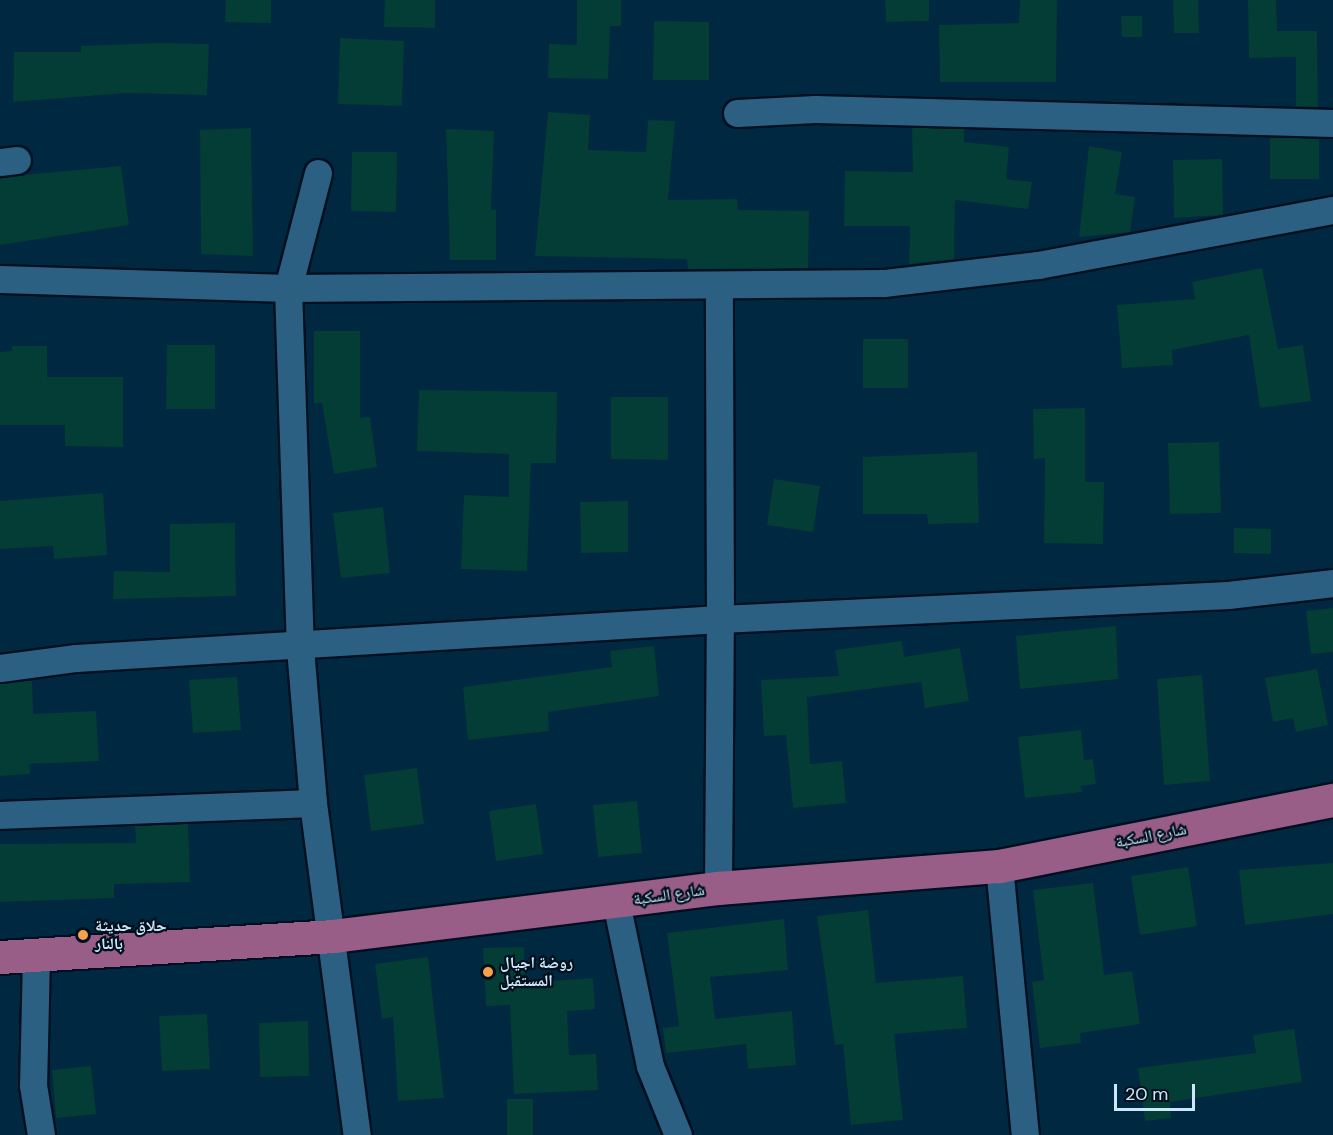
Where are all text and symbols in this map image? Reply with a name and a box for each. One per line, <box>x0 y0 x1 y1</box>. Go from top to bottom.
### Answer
street label: شارع السكبة <box>1114 820 1188 852</box>
street label: شارع السكبة <box>632 881 706 909</box>
place label: حلاق حديثة بالنار <box>95 916 167 954</box>
marker: حلاق حديثة بالنار <box>76 928 90 942</box>
place label: روضة اجيال المستقبل <box>500 953 573 991</box>
marker: روضة اجيال المستقبل <box>481 965 495 979</box>
scale bar <box>1117 1072 1198 1110</box>
text: 20 m <box>1125 1082 1168 1106</box>

